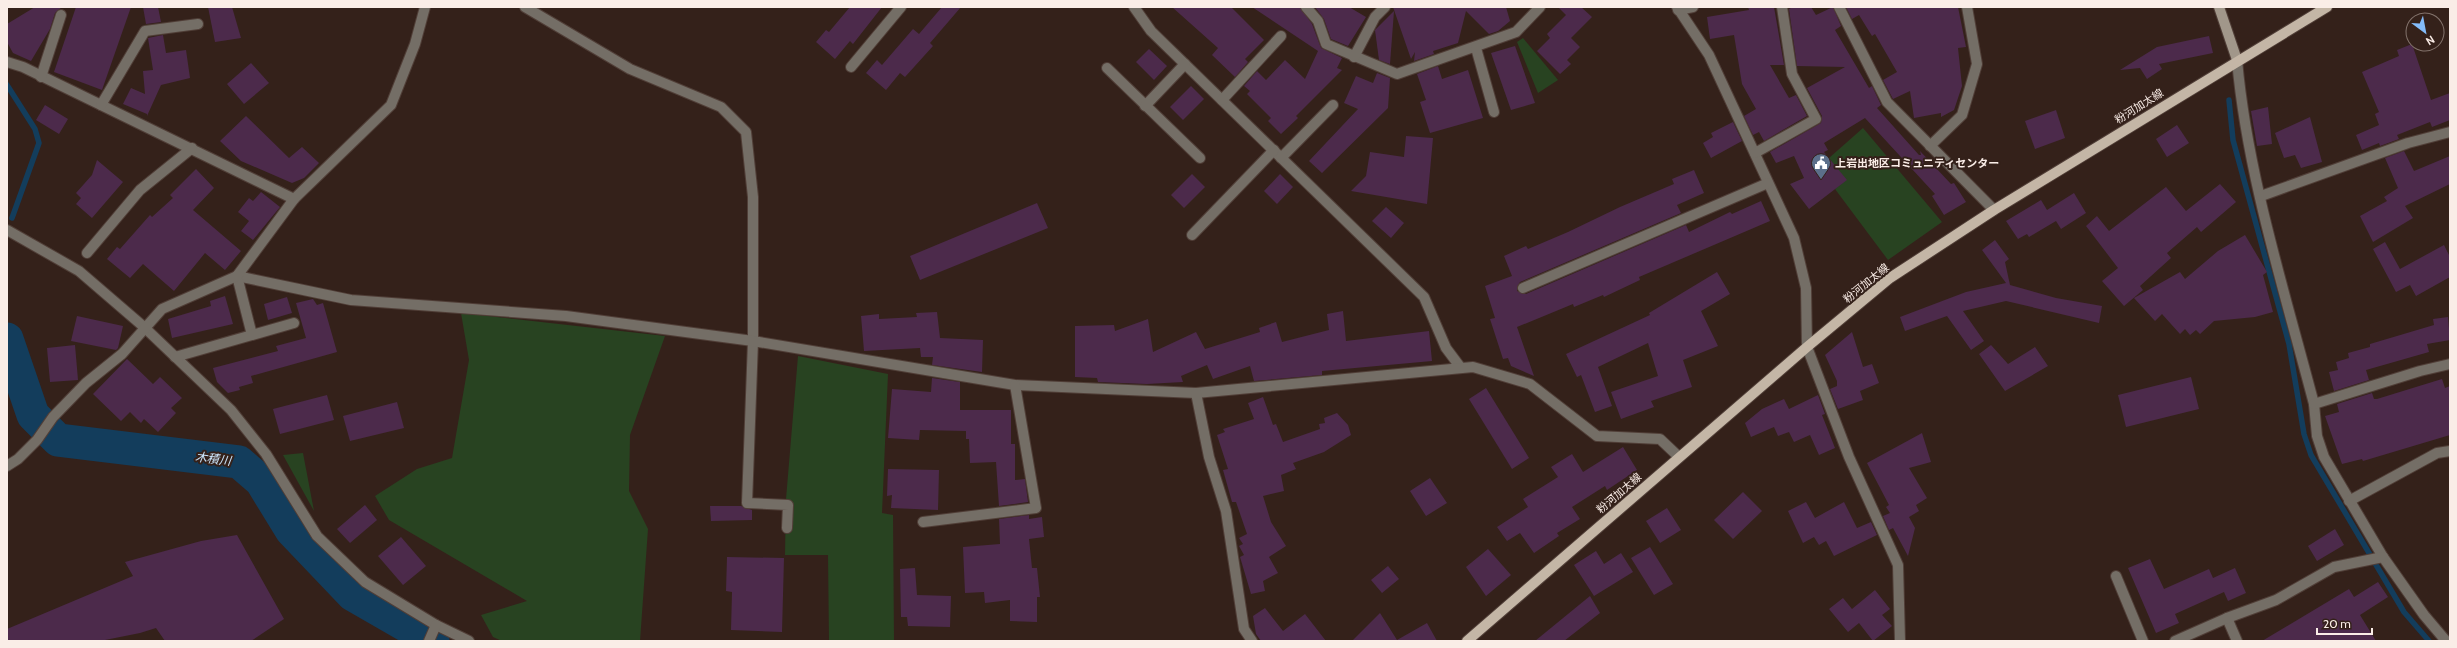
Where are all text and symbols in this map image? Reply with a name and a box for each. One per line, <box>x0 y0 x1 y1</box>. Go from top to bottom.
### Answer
north arrow <box>2405 12 2445 52</box>
text: N <box>2423 32 2437 48</box>
street label: 粉河加太線 <box>2112 85 2166 127</box>
public building icon: 上岩出地区コミュニティセンター <box>1810 152 1832 180</box>
place label: 上岩出地区コミュニティセンター <box>1835 156 1999 170</box>
street label: 粉河加太線 <box>1840 260 1892 306</box>
water label: 木積川 <box>194 449 234 468</box>
street label: 粉河加太線 <box>1594 470 1644 516</box>
scale bar <box>2317 610 2372 636</box>
text: 20 m <box>2323 616 2351 631</box>

